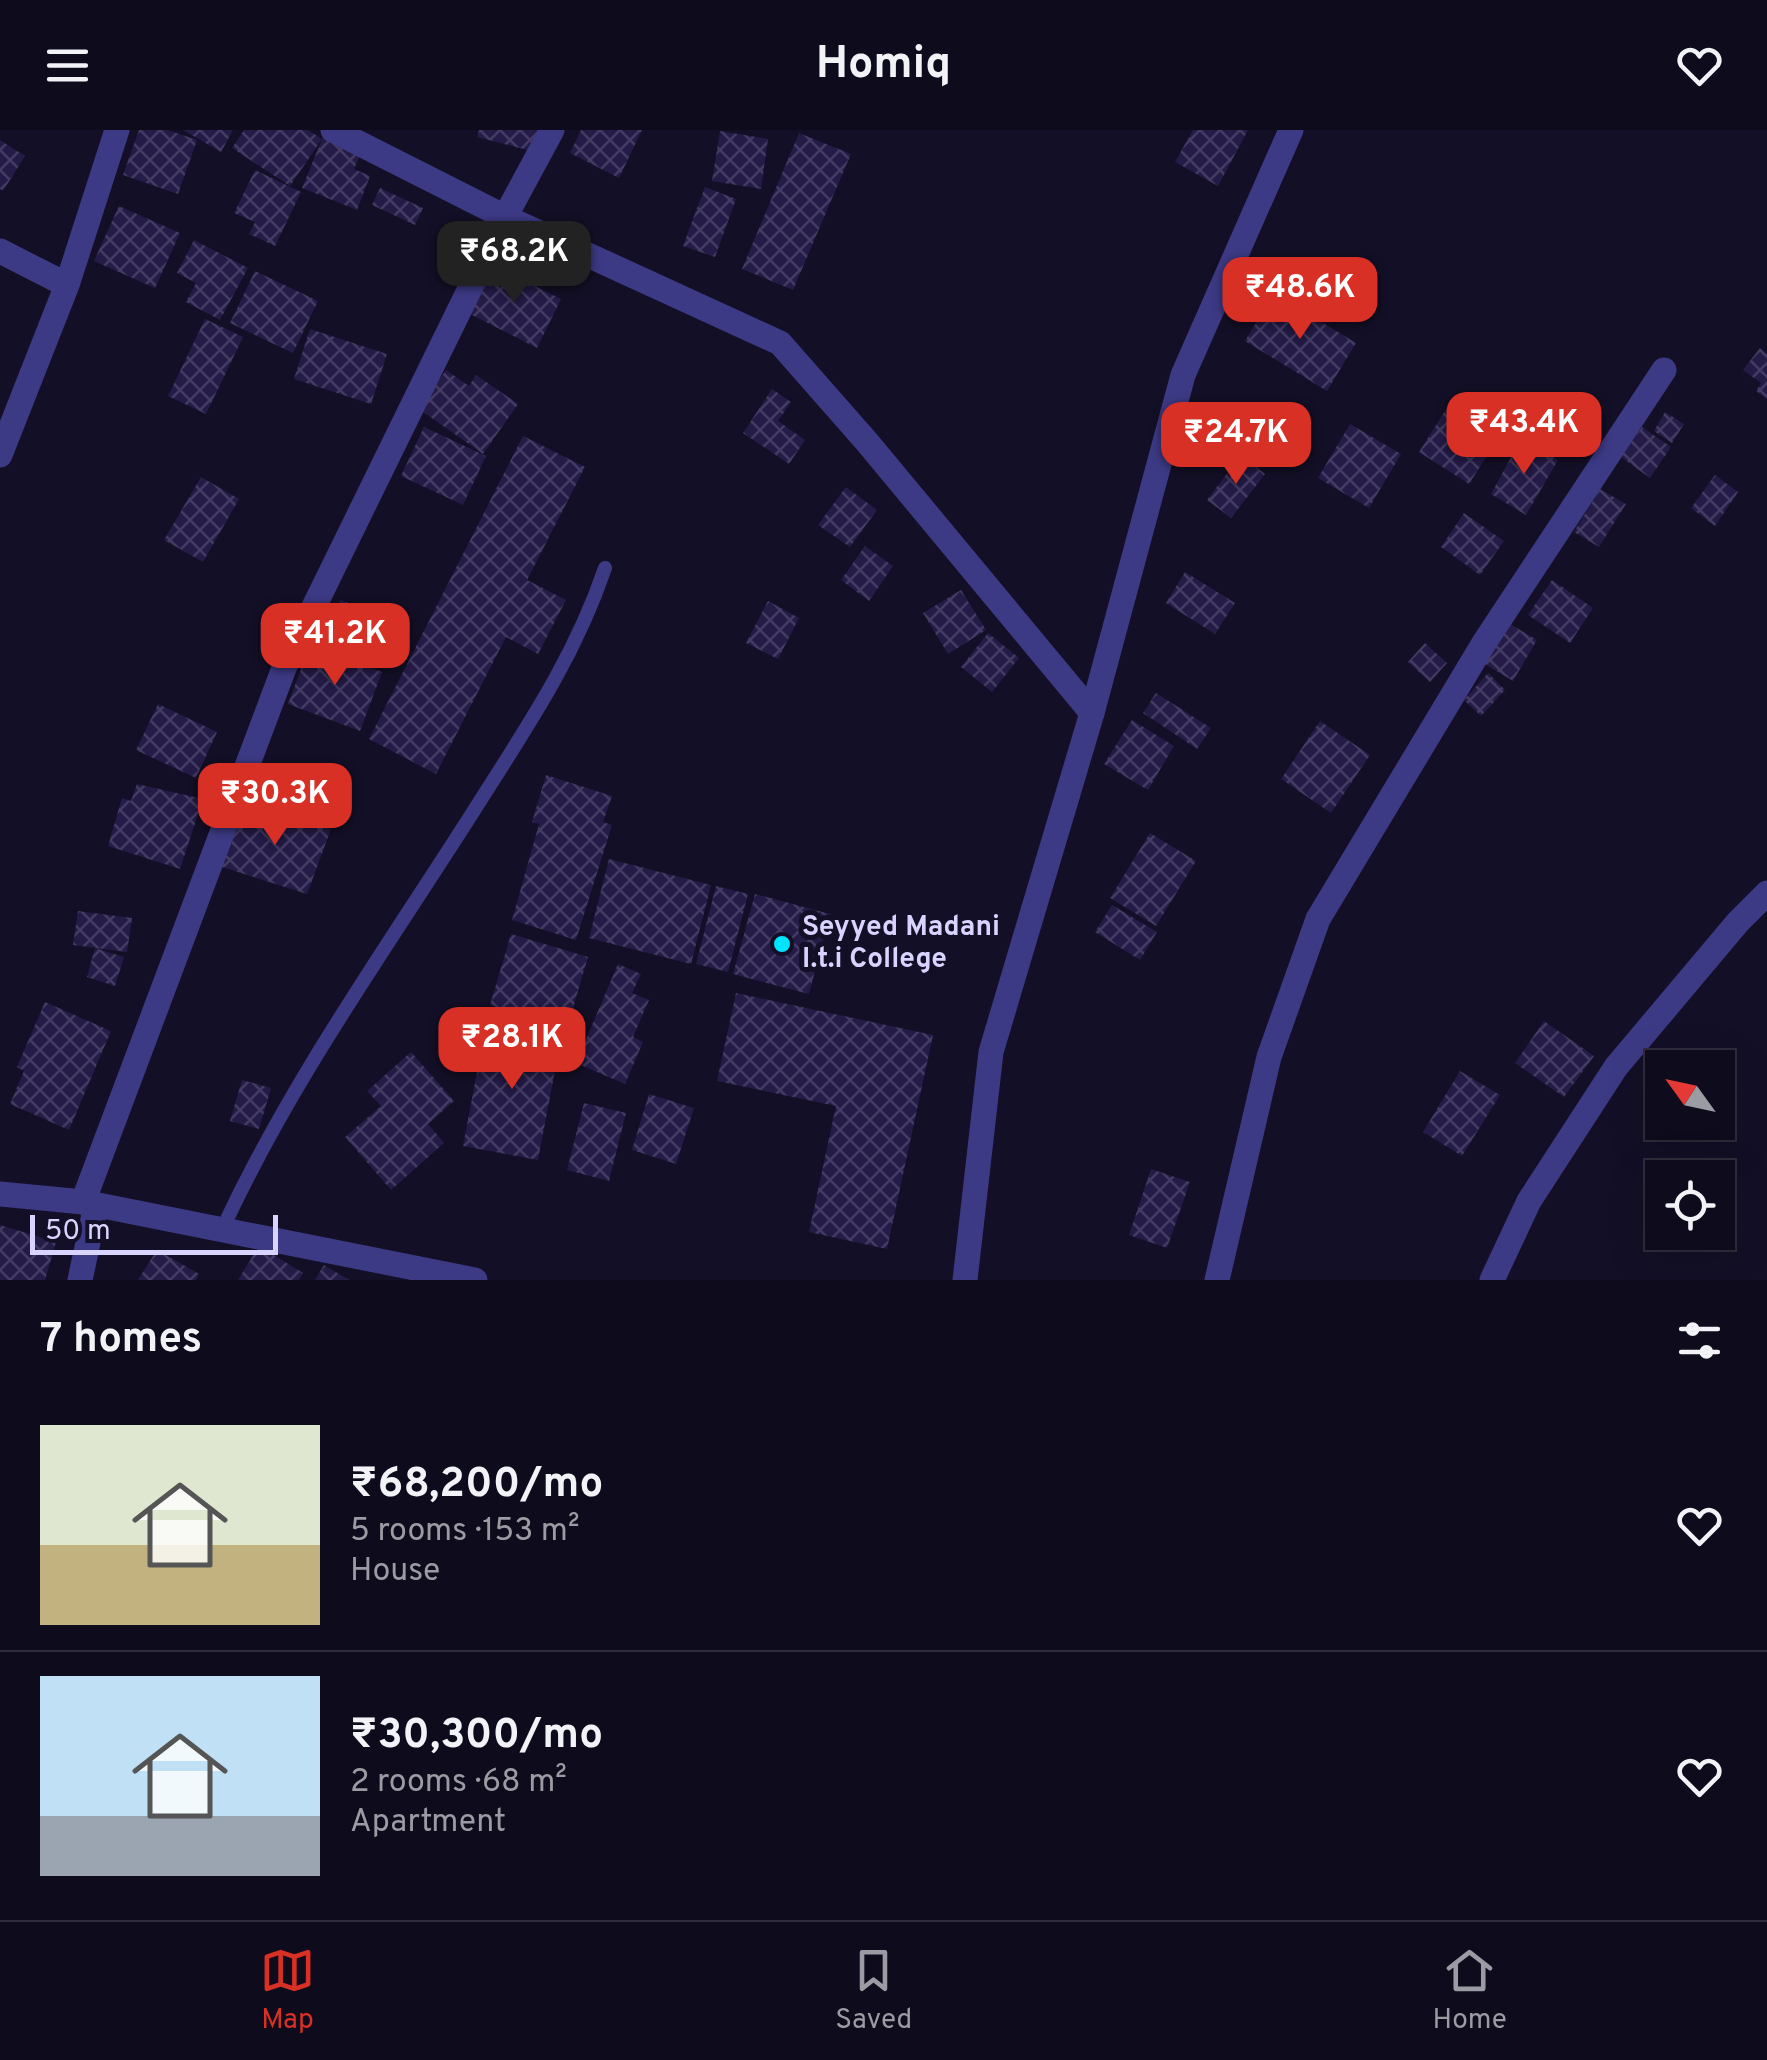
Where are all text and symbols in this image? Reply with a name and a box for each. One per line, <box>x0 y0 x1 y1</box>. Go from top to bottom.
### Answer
text: Homiq <box>816 37 951 94</box>
icon: menu <box>40 38 95 93</box>
icon: heart <box>1672 38 1727 93</box>
pin: ₹68.2K <box>433 221 595 306</box>
text: ₹68.2K <box>459 233 569 273</box>
pin: ₹48.6K <box>1219 257 1381 342</box>
text: ₹48.6K <box>1244 269 1356 309</box>
pin: ₹43.4K <box>1443 392 1605 477</box>
pin: ₹24.7K <box>1155 402 1317 487</box>
text: ₹43.4K <box>1468 404 1580 444</box>
text: ₹24.7K <box>1183 414 1289 454</box>
pin: ₹41.2K <box>254 603 416 688</box>
text: ₹41.2K <box>283 615 387 655</box>
pin: ₹30.3K <box>194 763 356 848</box>
text: ₹30.3K <box>220 775 330 815</box>
place label: Seyyed Madani I.t.i College <box>802 910 1000 978</box>
marker: Seyyed Madani I.t.i College <box>771 933 793 955</box>
pin: ₹28.1K <box>431 1007 593 1092</box>
text: ₹28.1K <box>460 1019 564 1059</box>
north arrow <box>1645 1050 1735 1140</box>
map controls <box>1645 1050 1735 1250</box>
button: locate <box>1645 1160 1735 1250</box>
scale bar <box>30 1210 278 1254</box>
text: 50 m <box>45 1214 111 1250</box>
icon: filters <box>1672 1313 1727 1368</box>
text: 7 homes <box>40 1314 202 1367</box>
text: ₹68,200/mo <box>350 1459 603 1512</box>
icon: home <box>120 1465 240 1585</box>
icon: heart <box>1672 1498 1727 1553</box>
text: 5 rooms · 153 m² <box>350 1512 580 1552</box>
text: House <box>350 1552 440 1592</box>
text: ₹30,300/mo <box>350 1710 603 1763</box>
icon: home <box>120 1716 240 1836</box>
icon: heart <box>1672 1749 1727 1804</box>
text: 2 rooms · 68 m² <box>350 1763 567 1803</box>
text: Apartment <box>350 1803 506 1843</box>
tab: Map <box>260 1943 315 2039</box>
tab: Saved <box>835 1943 912 2039</box>
tab: Home <box>1433 1943 1507 2039</box>

